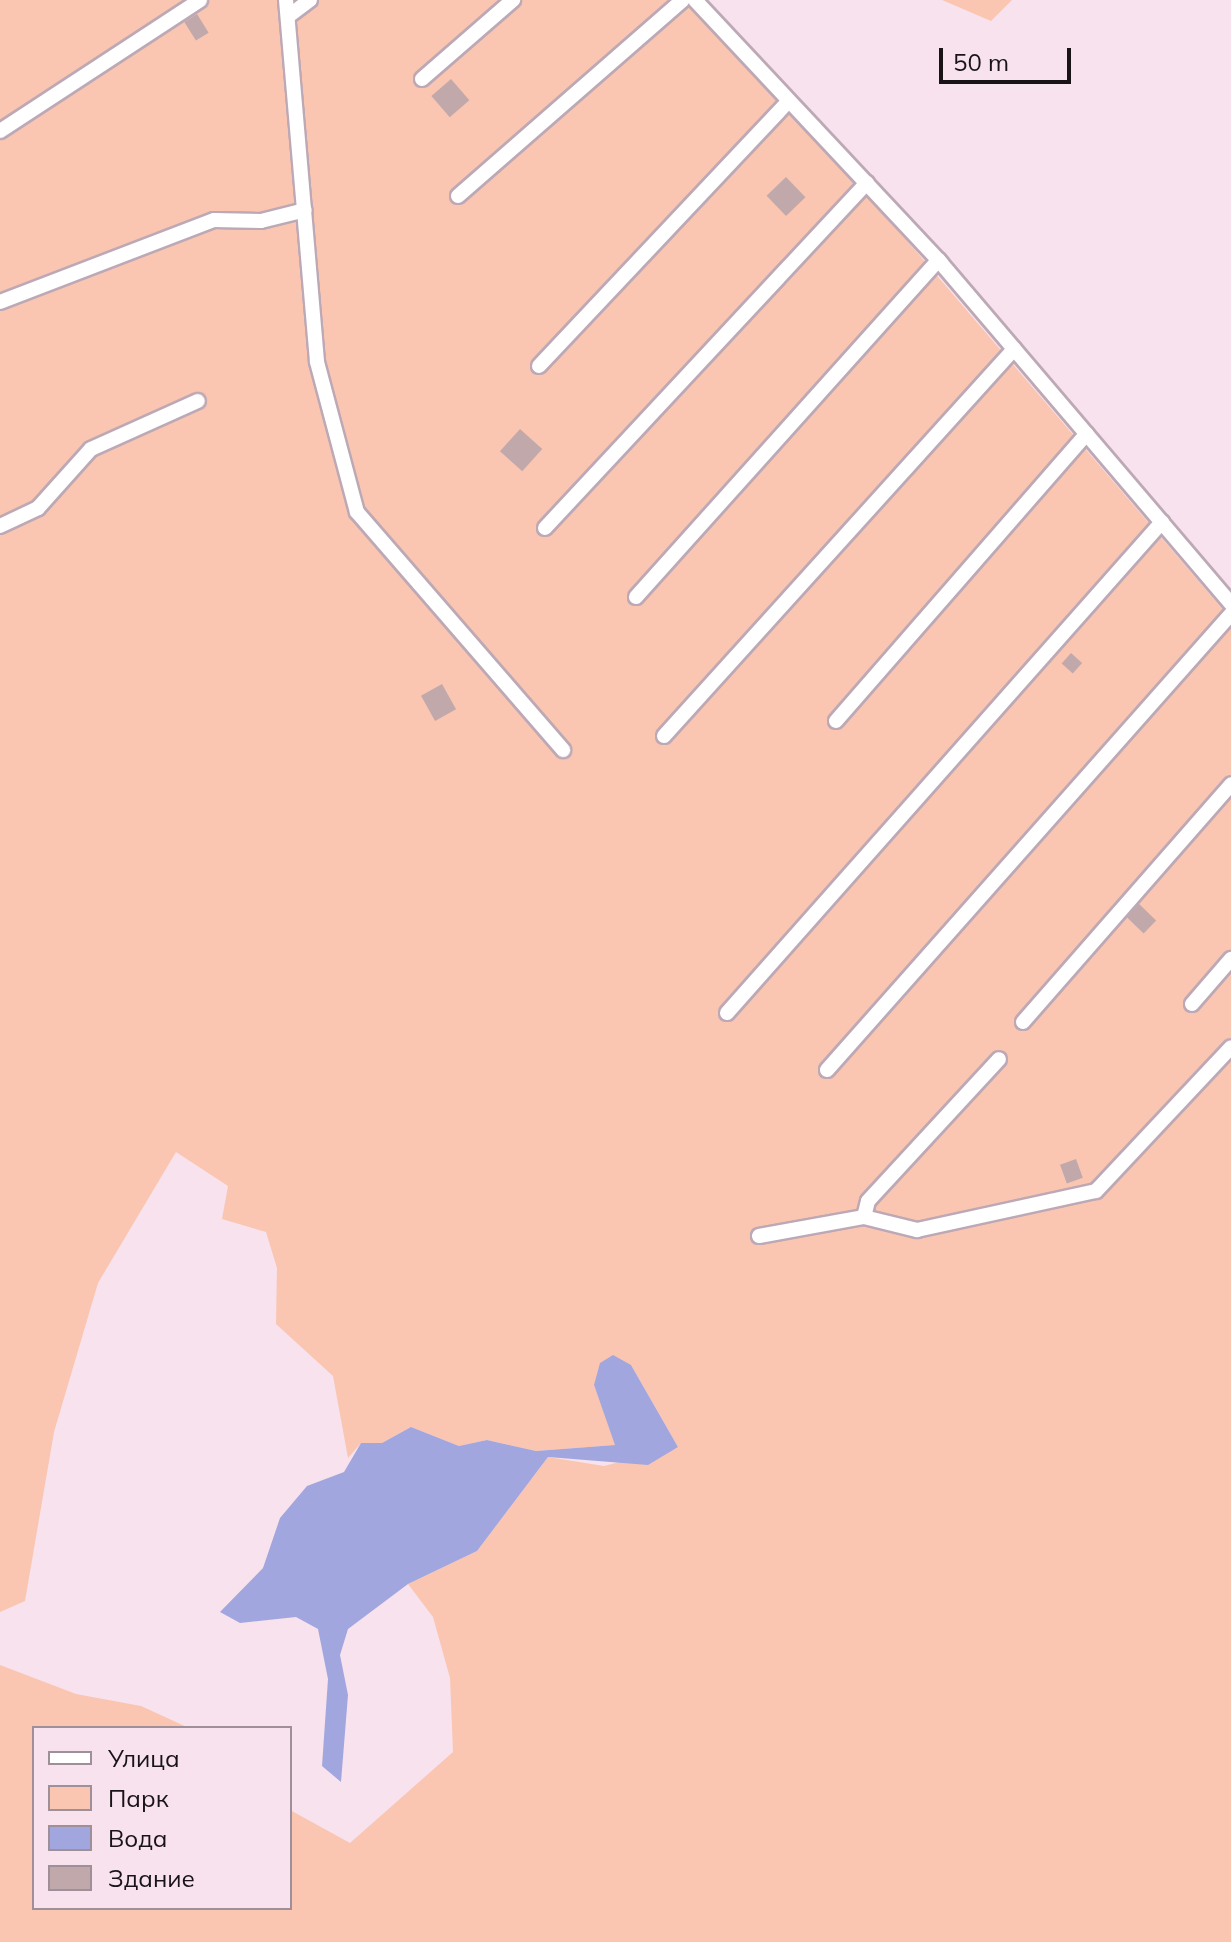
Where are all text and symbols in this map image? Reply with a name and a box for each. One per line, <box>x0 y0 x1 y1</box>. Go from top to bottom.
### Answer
scale bar <box>943 32 1075 82</box>
text: 50 m <box>953 47 1009 77</box>
legend <box>32 1726 292 1910</box>
text: Улица <box>108 1743 180 1773</box>
text: Парк <box>108 1783 169 1813</box>
text: Вода <box>108 1823 168 1853</box>
text: Здание <box>108 1863 195 1893</box>

